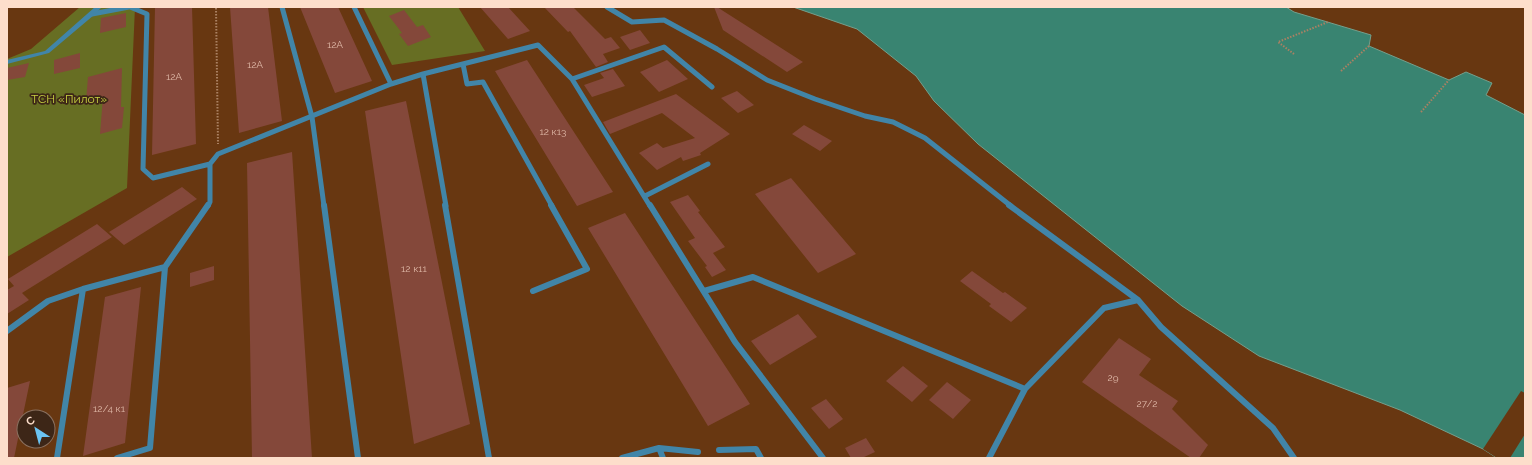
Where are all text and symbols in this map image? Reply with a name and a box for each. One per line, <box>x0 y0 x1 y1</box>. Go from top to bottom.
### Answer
house number: 12А <box>327 39 343 50</box>
house number: 12А <box>247 59 263 70</box>
house number: 12А <box>166 71 182 82</box>
park label: ТСН «Пилот» <box>31 92 107 106</box>
house number: 12 к13 <box>540 126 566 137</box>
house number: 12 к11 <box>401 263 428 274</box>
house number: 29 <box>1107 372 1119 383</box>
house number: 27/2 <box>1137 398 1158 409</box>
house number: 12/4 к1 <box>93 403 126 414</box>
north arrow <box>16 409 56 449</box>
text: С <box>24 414 38 429</box>

